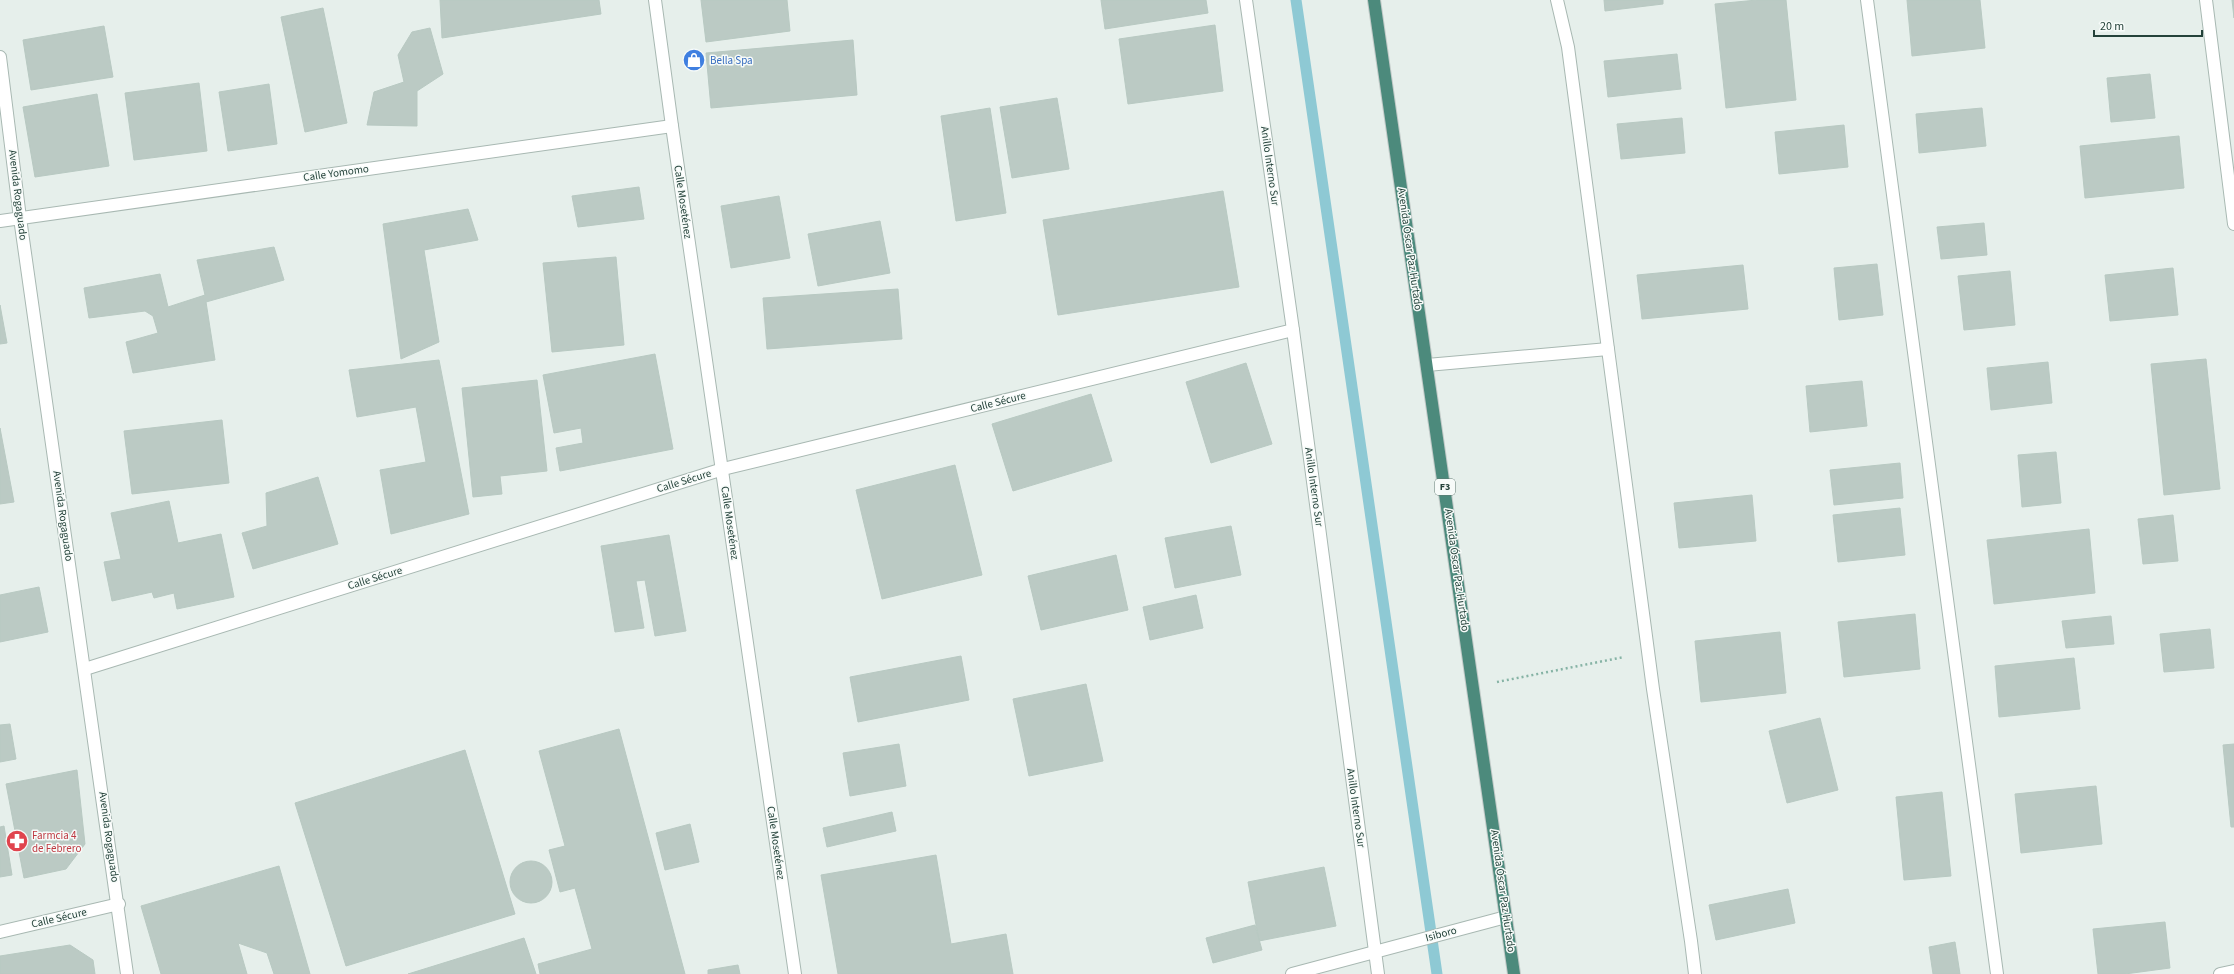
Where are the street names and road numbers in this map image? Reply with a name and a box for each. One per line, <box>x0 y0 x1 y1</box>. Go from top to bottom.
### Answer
street label: Anillo Interno Sur <box>1257 125 1283 207</box>
street label: Avenida Rogaguado <box>5 149 31 241</box>
street label: Calle Yomomo <box>302 161 370 185</box>
street label: Calle Moseténez <box>670 164 696 240</box>
street label: Avenida Óscar Paz Hurtado <box>1394 187 1426 311</box>
street label: Calle Sécure <box>969 388 1028 416</box>
street label: Anillo Interno Sur <box>1301 446 1327 528</box>
street label: Calle Sécure <box>655 465 714 496</box>
street label: Avenida Rogaguado <box>49 470 77 562</box>
road number: F3 <box>1435 479 1455 495</box>
street label: Calle Moseténez <box>717 485 743 561</box>
street label: Avenida Óscar Paz Hurtado <box>1441 508 1473 632</box>
street label: Calle Sécure <box>346 562 405 593</box>
street label: Anillo Interno Sur <box>1343 767 1369 849</box>
street label: Avenida Rogaguado <box>95 791 123 883</box>
street label: Calle Moseténez <box>763 805 789 881</box>
street label: Avenida Óscar Paz Hurtado <box>1487 829 1519 953</box>
street label: Calle Sécure <box>30 904 89 932</box>
street label: Isiboro <box>1424 923 1458 945</box>

